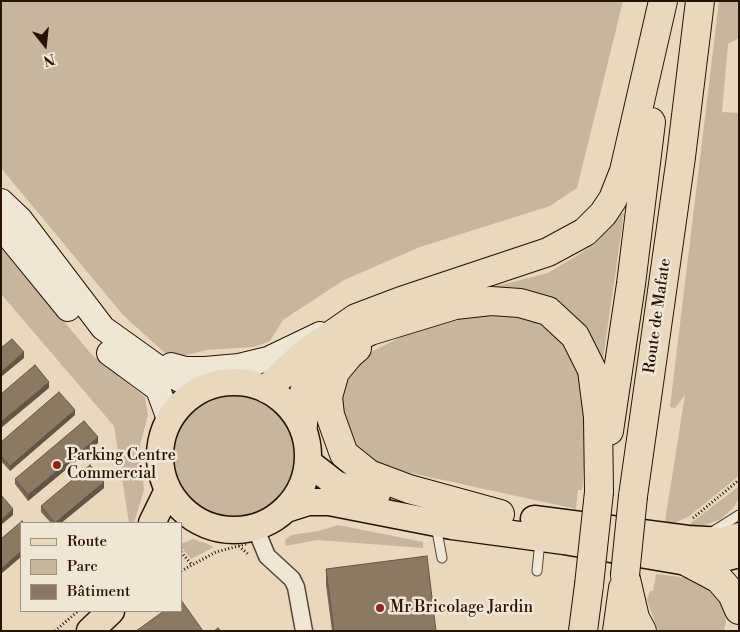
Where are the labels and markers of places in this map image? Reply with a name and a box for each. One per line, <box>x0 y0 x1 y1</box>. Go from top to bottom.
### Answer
place label: Parking Centre Commercial <box>67 446 176 484</box>
marker: Parking Centre Commercial <box>51 459 63 471</box>
place label: Mr Bricolage Jardin <box>390 598 533 618</box>
marker: Mr Bricolage Jardin <box>374 602 386 614</box>

